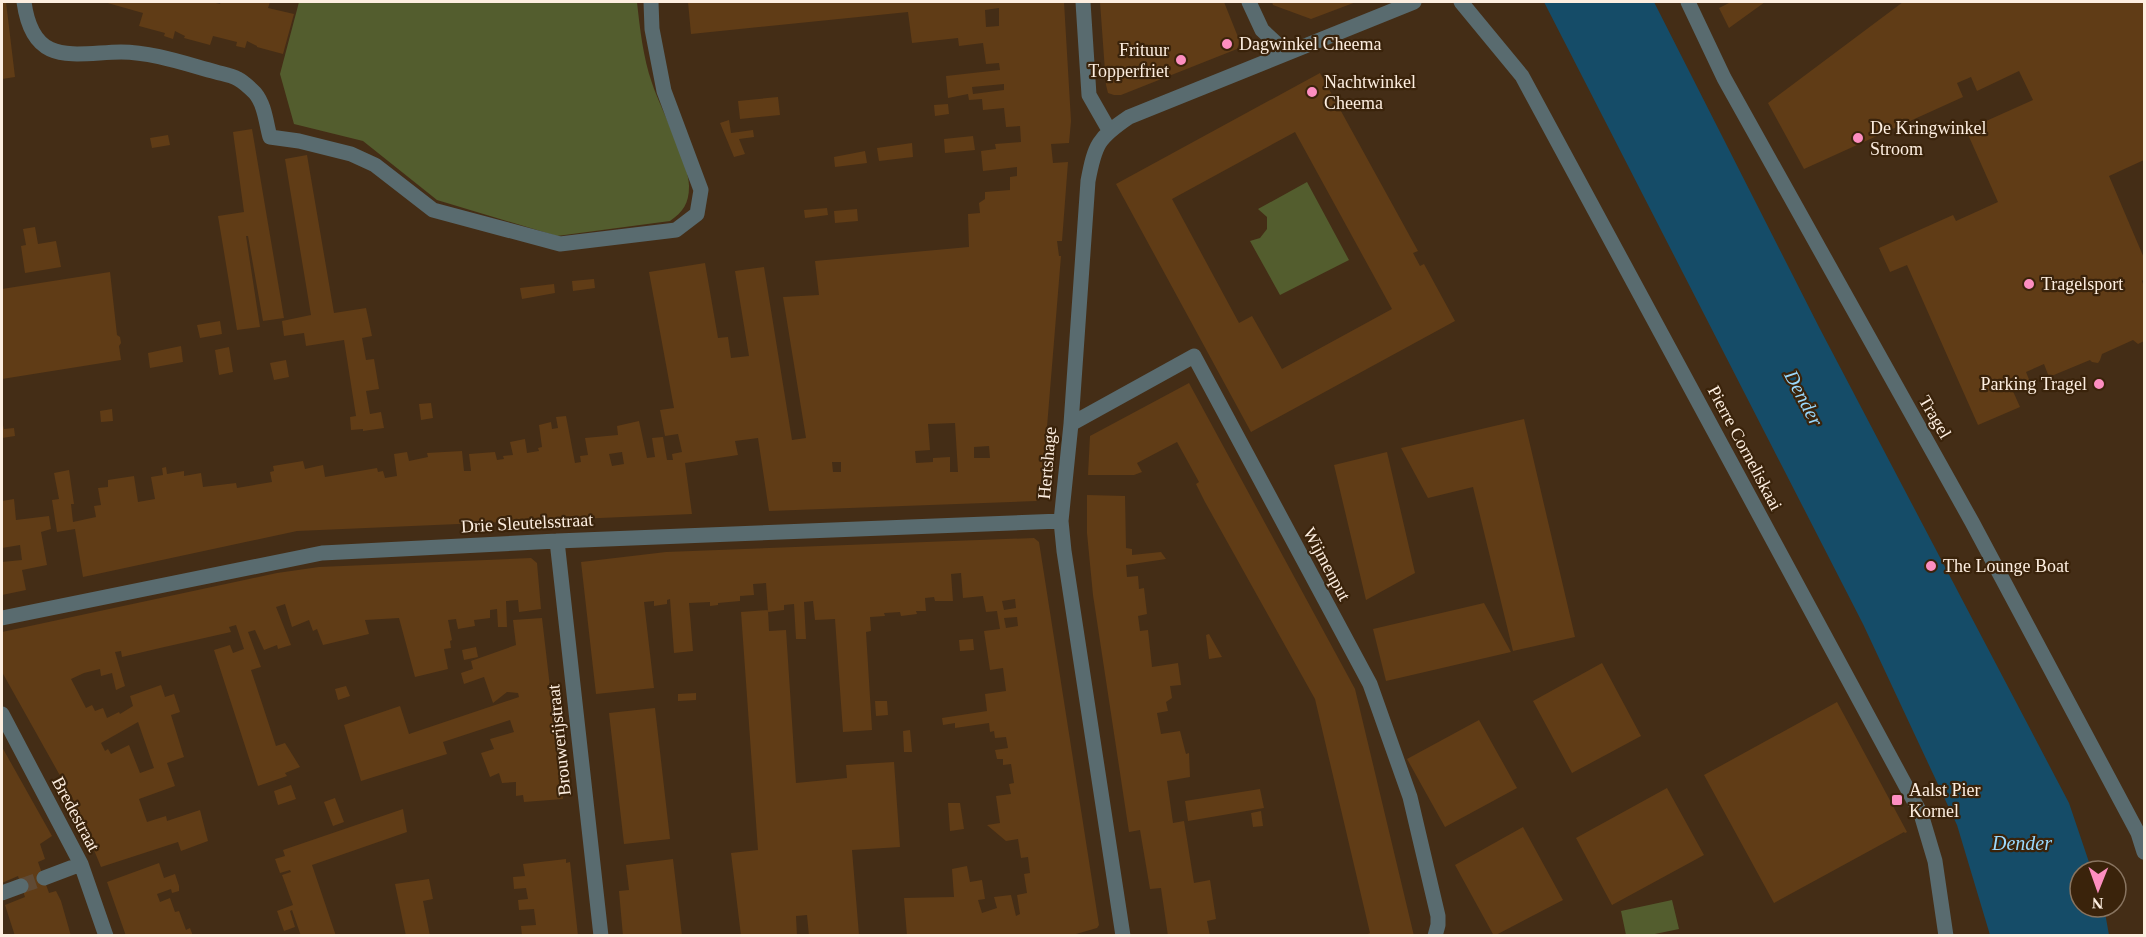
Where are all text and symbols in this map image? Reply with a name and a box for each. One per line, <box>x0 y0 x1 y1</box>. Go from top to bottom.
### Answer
place label: Dagwinkel Cheema <box>1239 34 1381 54</box>
marker: Dagwinkel Cheema <box>1220 37 1234 51</box>
place label: Frituur Topperfriet <box>1088 40 1169 81</box>
marker: Frituur Topperfriet <box>1174 53 1188 67</box>
place label: Nachtwinkel Cheema <box>1324 72 1416 113</box>
marker: Nachtwinkel Cheema <box>1305 85 1319 99</box>
place label: De Kringwinkel Stroom <box>1870 118 1986 159</box>
marker: De Kringwinkel Stroom <box>1851 131 1865 145</box>
place label: Tragelsport <box>2041 274 2123 294</box>
marker: Tragelsport <box>2022 277 2036 291</box>
water label: Dender <box>1780 365 1828 430</box>
place label: Parking Tragel <box>1980 374 2087 394</box>
marker: Parking Tragel <box>2092 377 2106 391</box>
street label: Pierre Corneliskaai <box>1704 382 1786 514</box>
street label: Tragel <box>1915 392 1955 442</box>
street label: Hertshage <box>1034 426 1060 500</box>
street label: Drie Sleutelsstraat <box>460 510 594 536</box>
street label: Wijmenput <box>1299 524 1355 604</box>
place label: The Lounge Boat <box>1943 556 2069 576</box>
marker: The Lounge Boat <box>1924 559 1938 573</box>
street label: Brouwerijstraat <box>543 683 575 797</box>
street label: Bredestraat <box>48 773 104 855</box>
place label: Aalst Pier Kornel <box>1909 780 1981 821</box>
marker: Aalst Pier Kornel <box>1890 793 1904 807</box>
water label: Dender <box>1991 832 2052 854</box>
north arrow <box>2068 859 2128 919</box>
text: N <box>2091 895 2104 912</box>

